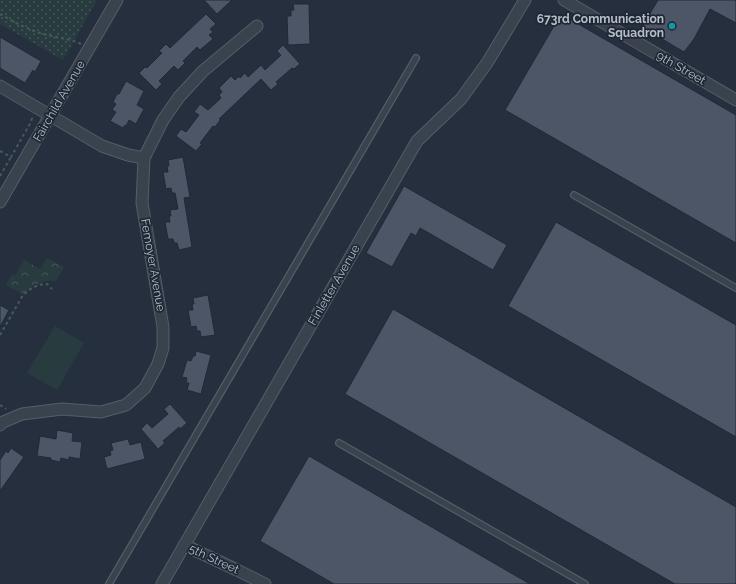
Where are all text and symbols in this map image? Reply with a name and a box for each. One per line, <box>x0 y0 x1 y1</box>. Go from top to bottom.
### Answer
place label: 673rd Communication Squadron <box>537 12 664 40</box>
marker: 673rd Communication Squadron <box>667 21 677 31</box>
street label: 9th Street <box>654 48 708 88</box>
street label: Fairchild Avenue <box>30 58 88 144</box>
street label: Femoyer Avenue <box>138 218 168 312</box>
street label: Finletter Avenue <box>305 242 363 328</box>
street label: 5th Street <box>187 541 241 577</box>

